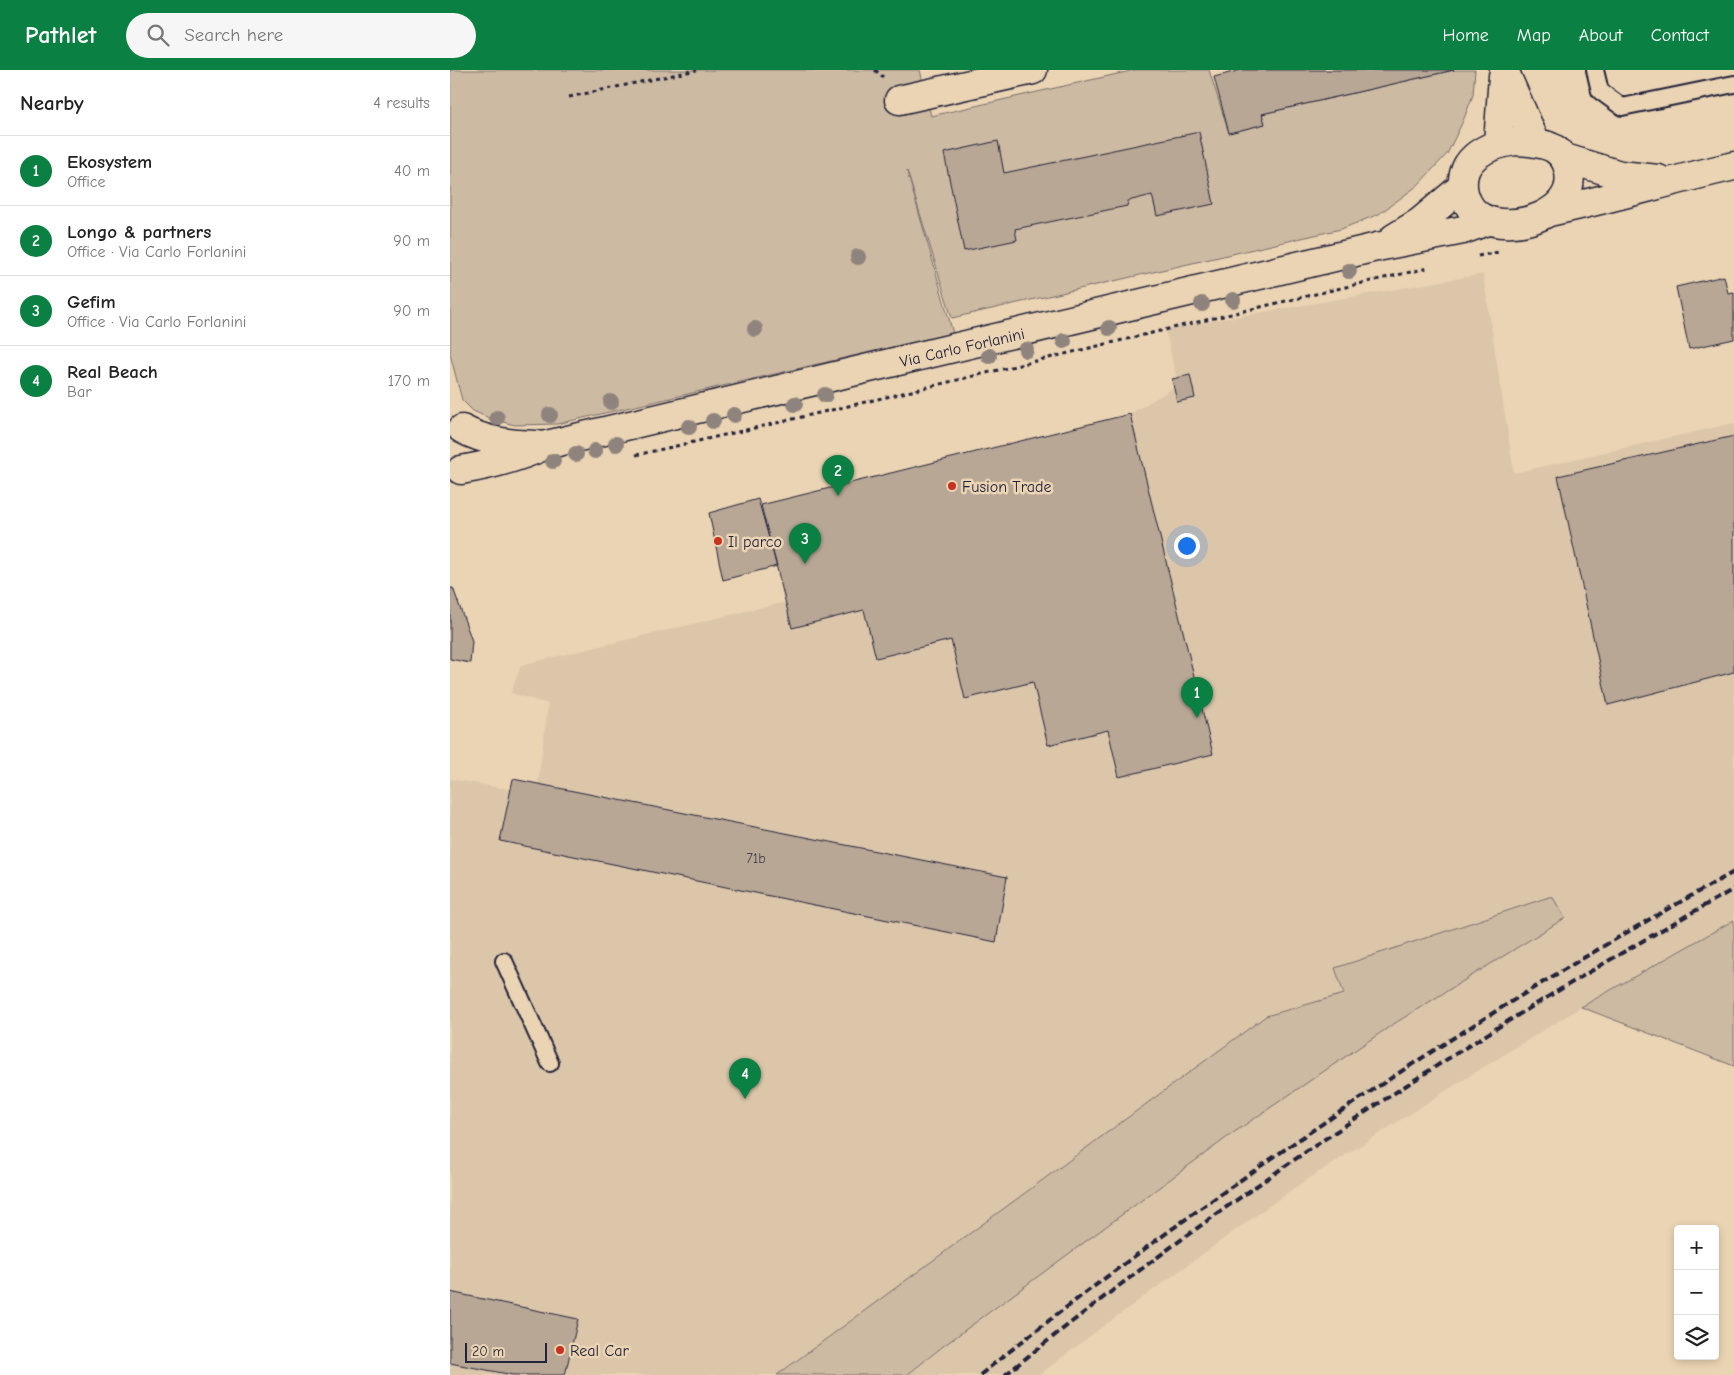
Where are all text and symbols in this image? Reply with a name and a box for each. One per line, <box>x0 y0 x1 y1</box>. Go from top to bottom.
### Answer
search box <box>126 13 476 58</box>
text: Pathlet <box>25 21 96 49</box>
icon: search <box>144 21 172 49</box>
text: Search here <box>184 24 283 46</box>
text: Home <box>1442 25 1489 46</box>
text: Map <box>1517 25 1551 46</box>
text: About <box>1579 25 1623 46</box>
text: Contact <box>1651 25 1709 46</box>
text: Nearby <box>20 91 84 115</box>
text: 4 results <box>373 94 430 112</box>
text: Ekosystem <box>67 151 152 173</box>
text: 1 <box>33 162 39 180</box>
text: 40 m <box>394 162 430 180</box>
text: Office <box>67 173 106 191</box>
text: Longo & partners <box>67 221 211 243</box>
text: 2 <box>32 232 40 250</box>
text: 90 m <box>393 232 430 250</box>
text: Office · Via Carlo Forlanini <box>67 243 247 261</box>
text: Gefim <box>67 291 116 313</box>
text: 3 <box>32 302 40 320</box>
text: 90 m <box>393 302 430 320</box>
text: Office · Via Carlo Forlanini <box>67 313 247 331</box>
street label: Via Carlo Forlanini <box>898 325 1026 371</box>
text: Real Beach <box>67 361 158 383</box>
text: 4 <box>32 372 40 390</box>
text: 170 m <box>388 372 430 390</box>
text: Bar <box>67 383 92 401</box>
pin: 2 <box>822 455 854 496</box>
place label: Fusion Trade <box>962 478 1052 496</box>
marker: Fusion Trade <box>946 480 958 492</box>
pin: 3 <box>789 523 821 564</box>
place label: Il parco <box>728 533 782 551</box>
your location <box>1174 533 1200 559</box>
marker: Il parco <box>712 535 724 547</box>
pin: 1 <box>1181 677 1213 718</box>
house number: 71b <box>746 850 766 867</box>
pin: 4 <box>729 1058 761 1099</box>
map controls <box>1674 1225 1719 1360</box>
button: + <box>1674 1225 1719 1270</box>
button: − <box>1674 1270 1719 1315</box>
button: layers <box>1674 1315 1719 1360</box>
scale bar <box>465 1340 548 1363</box>
place label: Real Car <box>570 1342 630 1360</box>
text: 20 m <box>472 1343 504 1360</box>
marker: Real Car <box>554 1344 566 1356</box>

